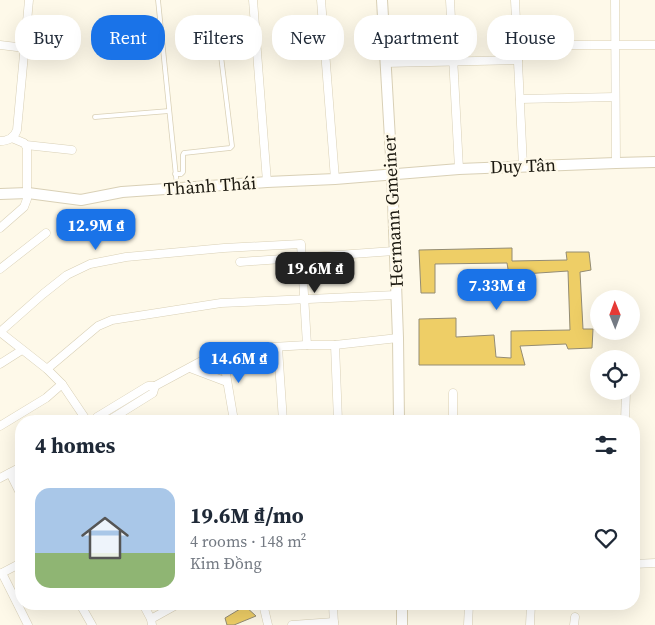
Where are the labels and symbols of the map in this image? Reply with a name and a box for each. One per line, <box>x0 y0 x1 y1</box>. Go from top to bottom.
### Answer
street label: Hermann Gmeiner <box>376 134 409 288</box>
street label: Duy Tân <box>490 152 557 179</box>
street label: Thành Thái <box>163 170 257 201</box>
pin: 12.9M ₫ <box>50 208 142 251</box>
pin: 19.6M ₫ <box>269 252 361 294</box>
pin: 7.33M ₫ <box>451 268 543 311</box>
north arrow <box>590 290 640 340</box>
pin: 14.6M ₫ <box>193 342 285 384</box>

